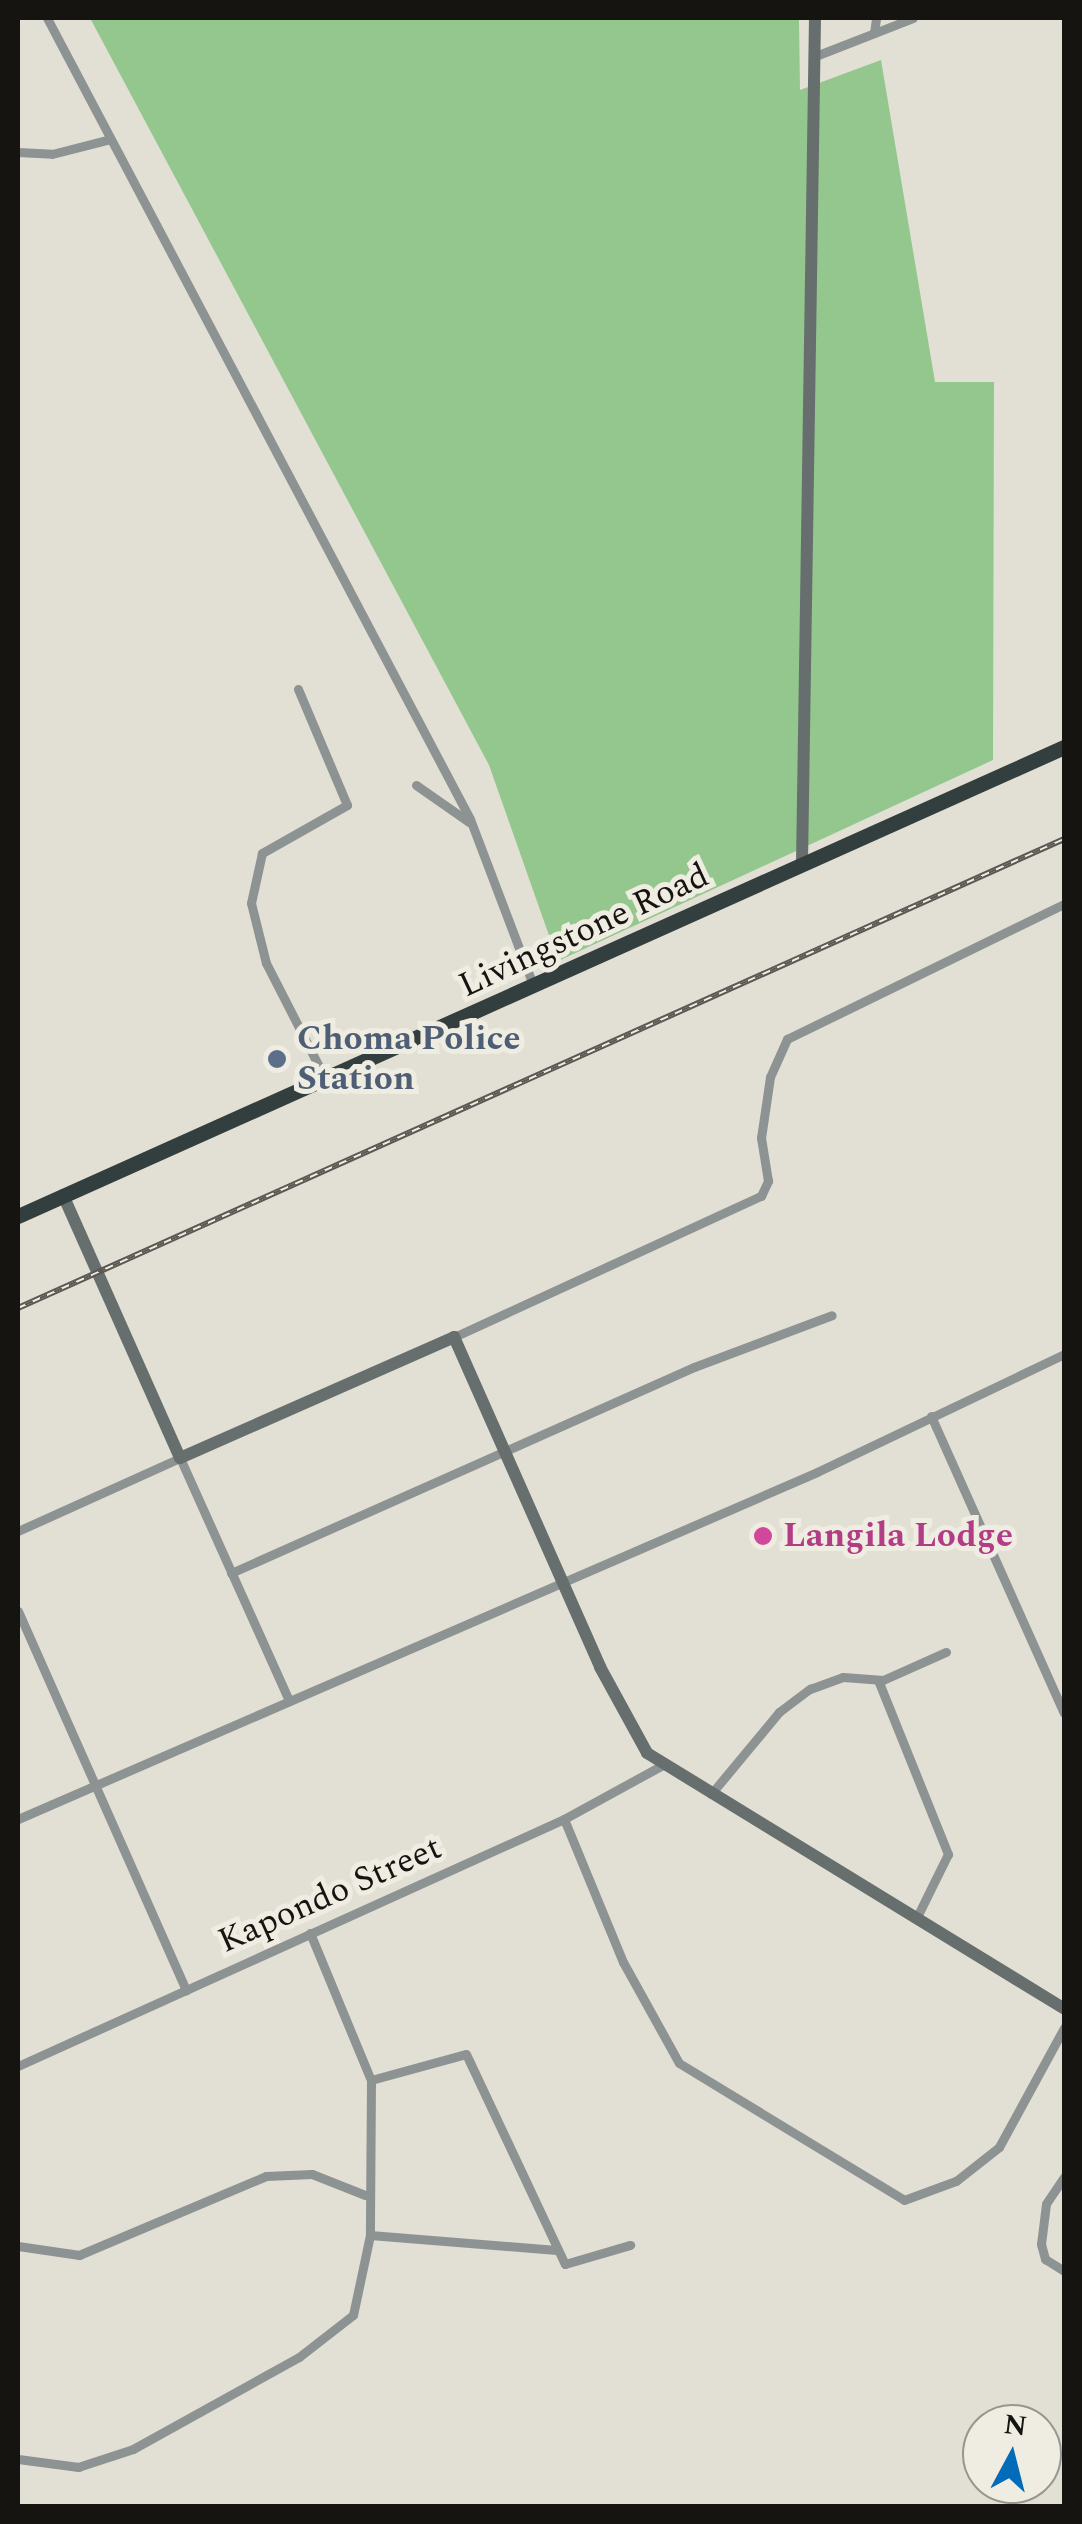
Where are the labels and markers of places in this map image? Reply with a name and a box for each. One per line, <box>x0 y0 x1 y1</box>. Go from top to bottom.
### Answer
place label: Choma Police Station <box>297 1018 521 1100</box>
marker: Choma Police Station <box>266 1048 288 1070</box>
place label: Langila Lodge <box>783 1515 1013 1557</box>
marker: Langila Lodge <box>752 1525 774 1547</box>

